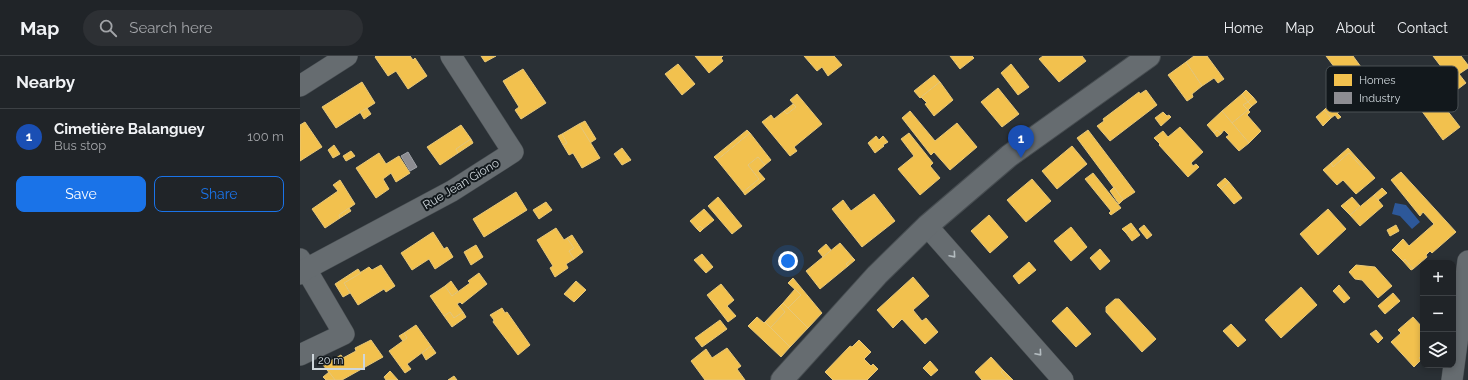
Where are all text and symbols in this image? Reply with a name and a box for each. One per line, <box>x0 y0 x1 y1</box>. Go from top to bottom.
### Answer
search box <box>83 10 363 46</box>
text: Map <box>20 17 59 39</box>
icon: search <box>97 17 119 39</box>
text: Search here <box>129 19 213 37</box>
text: Home <box>1224 20 1263 36</box>
text: Map <box>1285 20 1314 36</box>
text: About <box>1336 20 1375 36</box>
text: Contact <box>1397 20 1448 36</box>
legend <box>1326 66 1458 112</box>
text: Nearby <box>16 72 75 92</box>
text: Homes <box>1359 74 1395 87</box>
text: Industry <box>1359 92 1400 105</box>
text: Cimetière Balanguey <box>54 120 205 138</box>
pin: 1 <box>1008 125 1034 158</box>
text: 1 <box>26 129 32 144</box>
text: 100 m <box>247 129 284 144</box>
text: Bus stop <box>54 138 106 153</box>
street label: Rue Jean Giono <box>420 156 502 212</box>
button: Save <box>16 176 146 212</box>
button: Share <box>154 176 284 212</box>
one-way arrow <box>948 250 956 258</box>
your location <box>778 251 798 271</box>
map controls <box>1420 260 1456 368</box>
button: + <box>1420 260 1456 296</box>
button: − <box>1420 296 1456 332</box>
button: layers <box>1420 332 1456 368</box>
one-way arrow <box>1034 348 1041 355</box>
scale bar <box>312 352 365 371</box>
text: 20 m <box>318 354 343 367</box>

